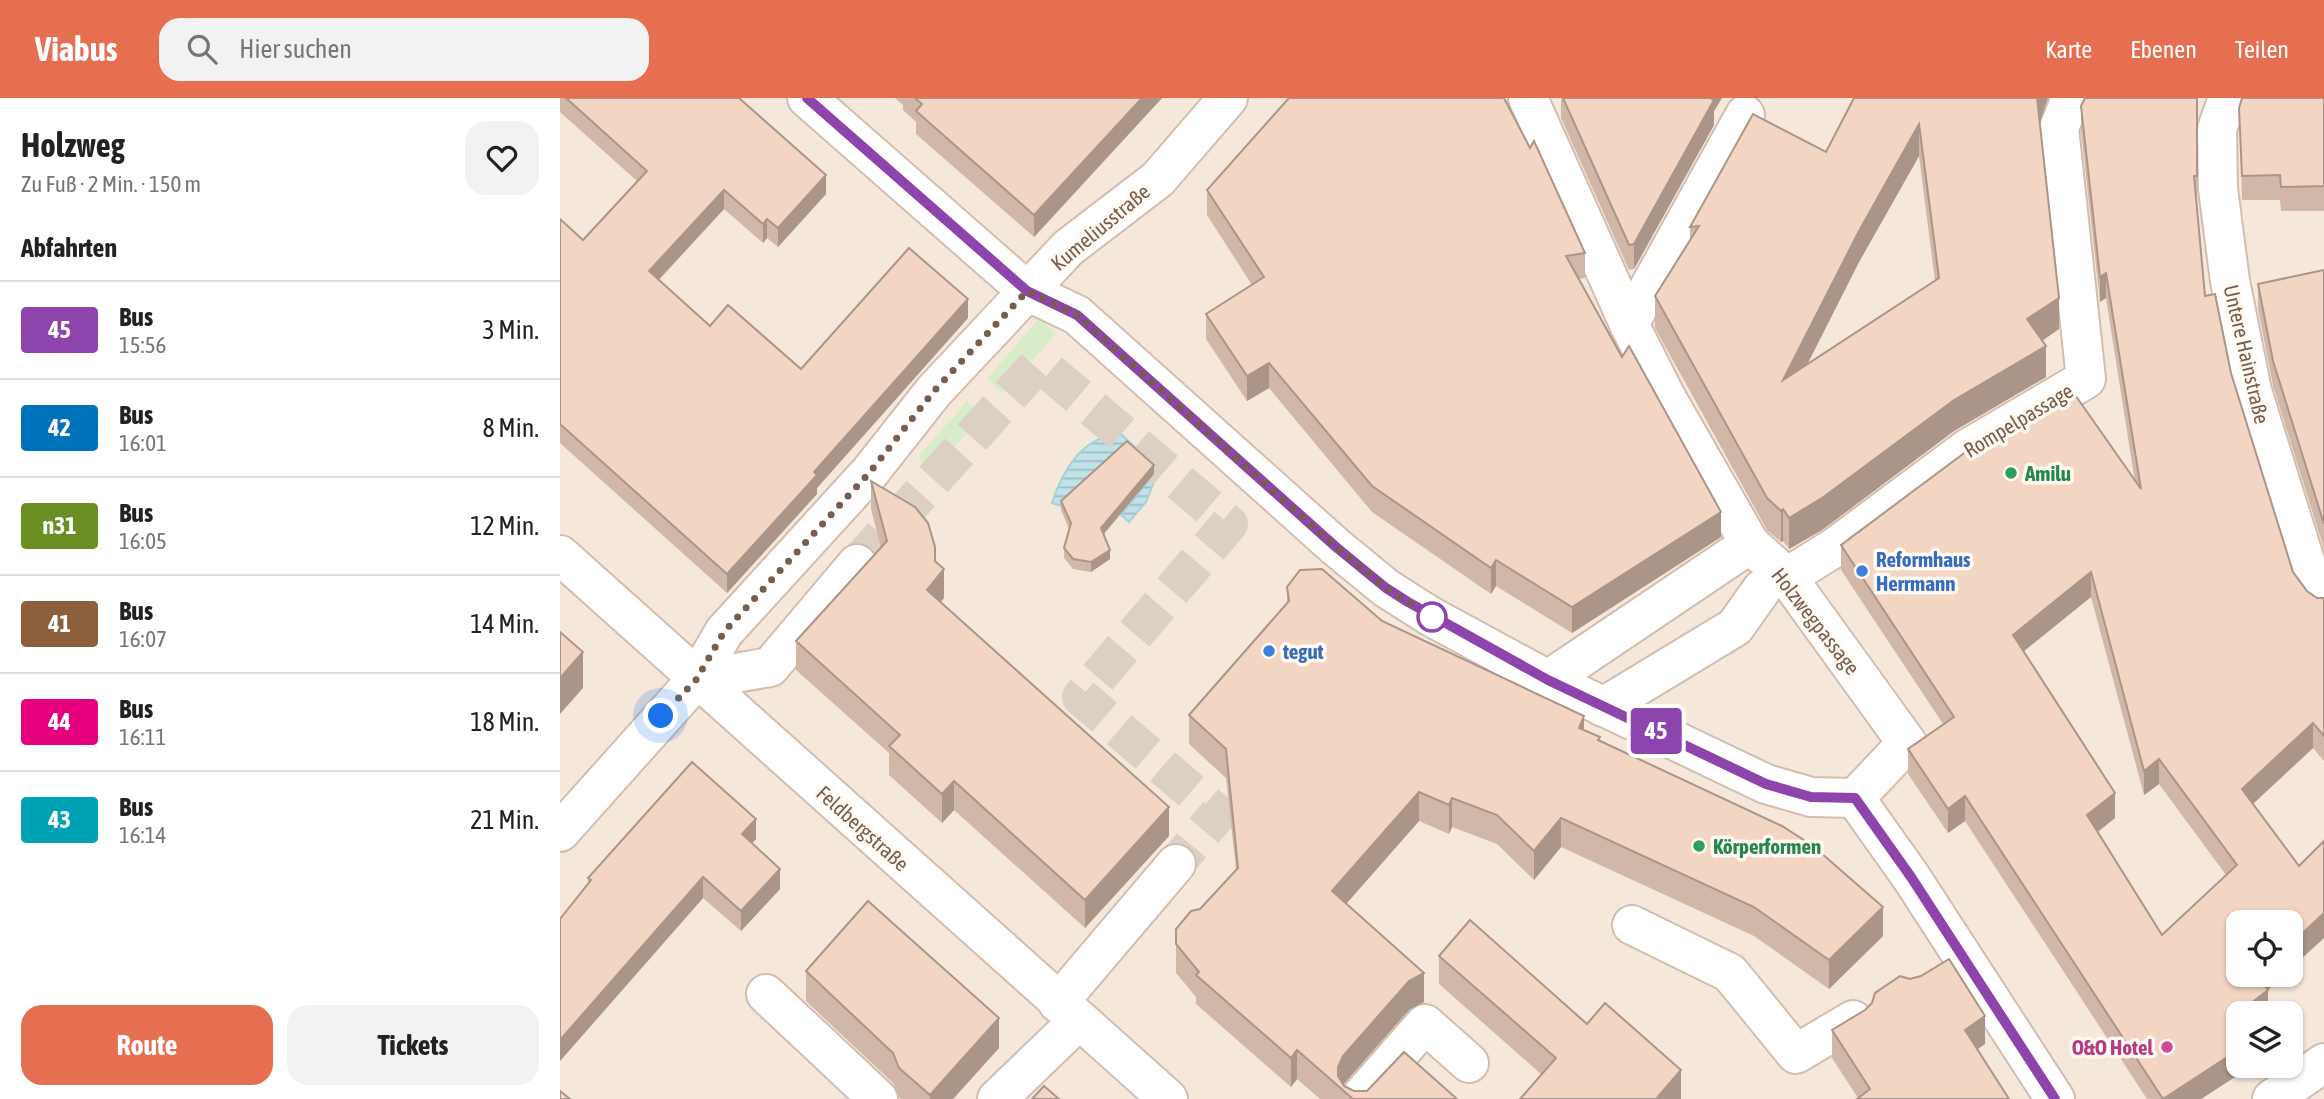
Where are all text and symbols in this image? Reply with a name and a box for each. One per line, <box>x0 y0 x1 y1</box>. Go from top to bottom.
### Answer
search box <box>159 18 649 81</box>
text: Viabus <box>35 30 117 68</box>
icon: search <box>183 30 221 68</box>
text: Hier suchen <box>239 34 352 64</box>
text: Karte <box>2045 36 2092 63</box>
text: Ebenen <box>2130 36 2197 63</box>
text: Teilen <box>2235 36 2289 63</box>
button: heart <box>465 121 539 195</box>
text: Holzweg <box>21 126 125 164</box>
text: Zu Fuß · 2 Min. · 150 m <box>21 171 201 197</box>
street label: Kumeliusstraße <box>1046 179 1154 275</box>
text: Abfahrten <box>21 233 117 263</box>
street label: Untere Hainstraße <box>2219 282 2275 426</box>
text: Bus <box>119 302 153 332</box>
text: 3 Min. <box>483 315 539 345</box>
text: 45 <box>48 316 71 343</box>
text: 15:56 <box>119 332 166 358</box>
street label: Rompelpassage <box>1959 378 2077 462</box>
text: Bus <box>119 400 153 430</box>
text: 8 Min. <box>483 413 539 443</box>
text: 42 <box>48 414 71 441</box>
text: 16:01 <box>119 430 167 456</box>
place label: Amilu <box>2024 461 2071 485</box>
marker: Amilu <box>2003 465 2019 481</box>
text: Bus <box>119 498 153 528</box>
text: 12 Min. <box>470 511 539 541</box>
text: n31 <box>42 512 77 539</box>
text: 16:05 <box>119 528 167 554</box>
place label: Reformhaus Herrmann <box>1876 547 1971 595</box>
street label: Holzwegpassage <box>1767 563 1865 679</box>
marker: Reformhaus Herrmann <box>1854 563 1870 579</box>
text: Bus <box>119 596 153 626</box>
unlabelled marker <box>1417 602 1447 632</box>
text: 14 Min. <box>470 609 539 639</box>
text: 41 <box>48 610 71 637</box>
text: 16:07 <box>119 626 167 652</box>
place label: tegut <box>1282 639 1324 663</box>
marker: tegut <box>1261 643 1277 659</box>
text: Bus <box>119 694 153 724</box>
your location <box>643 698 678 733</box>
text: 18 Min. <box>470 707 539 737</box>
text: 44 <box>48 708 71 735</box>
line badge: 45 <box>1624 708 1688 754</box>
text: 45 <box>1645 717 1667 744</box>
text: 16:11 <box>119 724 166 750</box>
street label: Feldbergstraße <box>812 780 914 876</box>
text: Bus <box>119 792 153 822</box>
text: 21 Min. <box>470 805 539 835</box>
text: 43 <box>48 806 71 833</box>
text: 16:14 <box>119 822 166 848</box>
place label: Körperformen <box>1713 834 1821 858</box>
marker: Körperformen <box>1691 838 1707 854</box>
map controls <box>2226 910 2303 1078</box>
button: locate <box>2226 910 2303 987</box>
button: layers <box>2226 1001 2303 1078</box>
button: Route <box>21 1005 273 1085</box>
button: Tickets <box>287 1005 539 1085</box>
place label: O&O Hotel <box>2072 1035 2153 1059</box>
marker: O&O Hotel <box>2159 1039 2175 1055</box>

